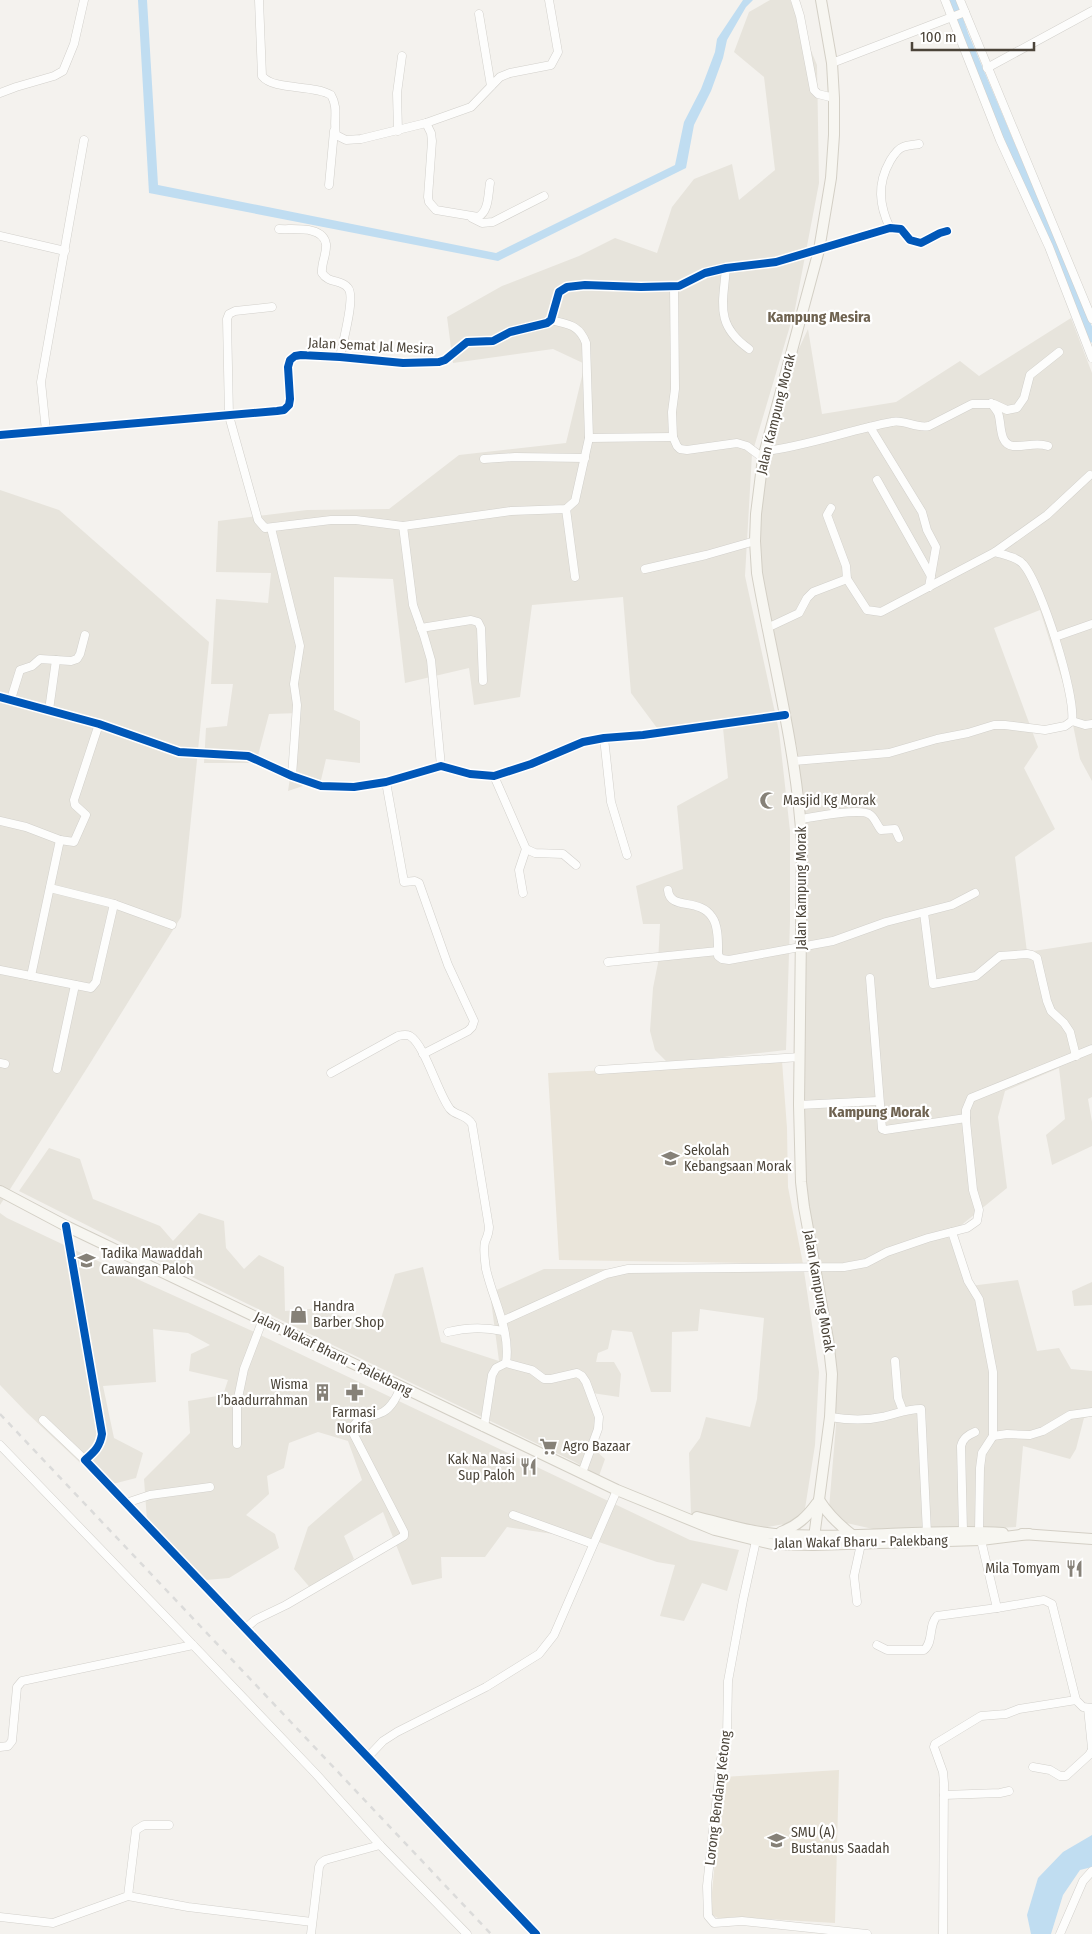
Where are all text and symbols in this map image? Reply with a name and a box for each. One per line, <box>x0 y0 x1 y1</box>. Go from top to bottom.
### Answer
scale bar <box>912 20 1034 52</box>
text: 100 m <box>920 28 957 46</box>
district label: Kampung Mesira <box>767 308 871 326</box>
street label: Jalan Semat Jal Mesira <box>308 334 435 358</box>
street label: Jalan Kampung Morak <box>753 351 799 476</box>
mosque icon: Masjid Kg Morak <box>759 790 779 810</box>
place label: Masjid Kg Morak <box>783 792 876 809</box>
street label: Jalan Kampung Morak <box>793 826 810 950</box>
district label: Kampung Morak <box>829 1103 930 1121</box>
place label: Sekolah Kebangsaan Morak <box>684 1142 792 1175</box>
school or university icon: Sekolah Kebangsaan Morak <box>660 1148 680 1168</box>
street label: Jalan Kampung Morak <box>800 1229 838 1354</box>
place label: Tadika Mawaddah Cawangan Paloh <box>101 1245 203 1278</box>
school or university icon: Tadika Mawaddah Cawangan Paloh <box>77 1251 97 1271</box>
place label: Handra Barber Shop <box>313 1298 384 1331</box>
shop icon: Handra Barber Shop <box>289 1304 309 1324</box>
street label: Jalan Wakaf Bharu - Palekbang <box>251 1308 415 1400</box>
place label: Wisma I’baadurrahman <box>217 1376 308 1409</box>
building icon: Wisma I’baadurrahman <box>312 1382 332 1402</box>
pharmacy icon: Farmasi Norifa <box>344 1382 364 1402</box>
place label: Farmasi Norifa <box>332 1404 376 1437</box>
supermarket icon: Agro Bazaar <box>539 1436 559 1456</box>
place label: Agro Bazaar <box>563 1438 631 1455</box>
place label: Kak Na Nasi Sup Paloh <box>448 1451 515 1484</box>
restaurant icon: Kak Na Nasi Sup Paloh <box>519 1457 539 1477</box>
street label: Jalan Wakaf Bharu - Palekbang <box>774 1532 948 1552</box>
restaurant icon: Mila Tomyam <box>1064 1558 1084 1578</box>
place label: Mila Tomyam <box>985 1560 1060 1577</box>
street label: Lorong Bendang Ketong <box>701 1729 735 1866</box>
place label: SMU (A) Bustanus Saadah <box>791 1824 890 1857</box>
school or university icon: SMU (A) Bustanus Saadah <box>767 1830 787 1850</box>

